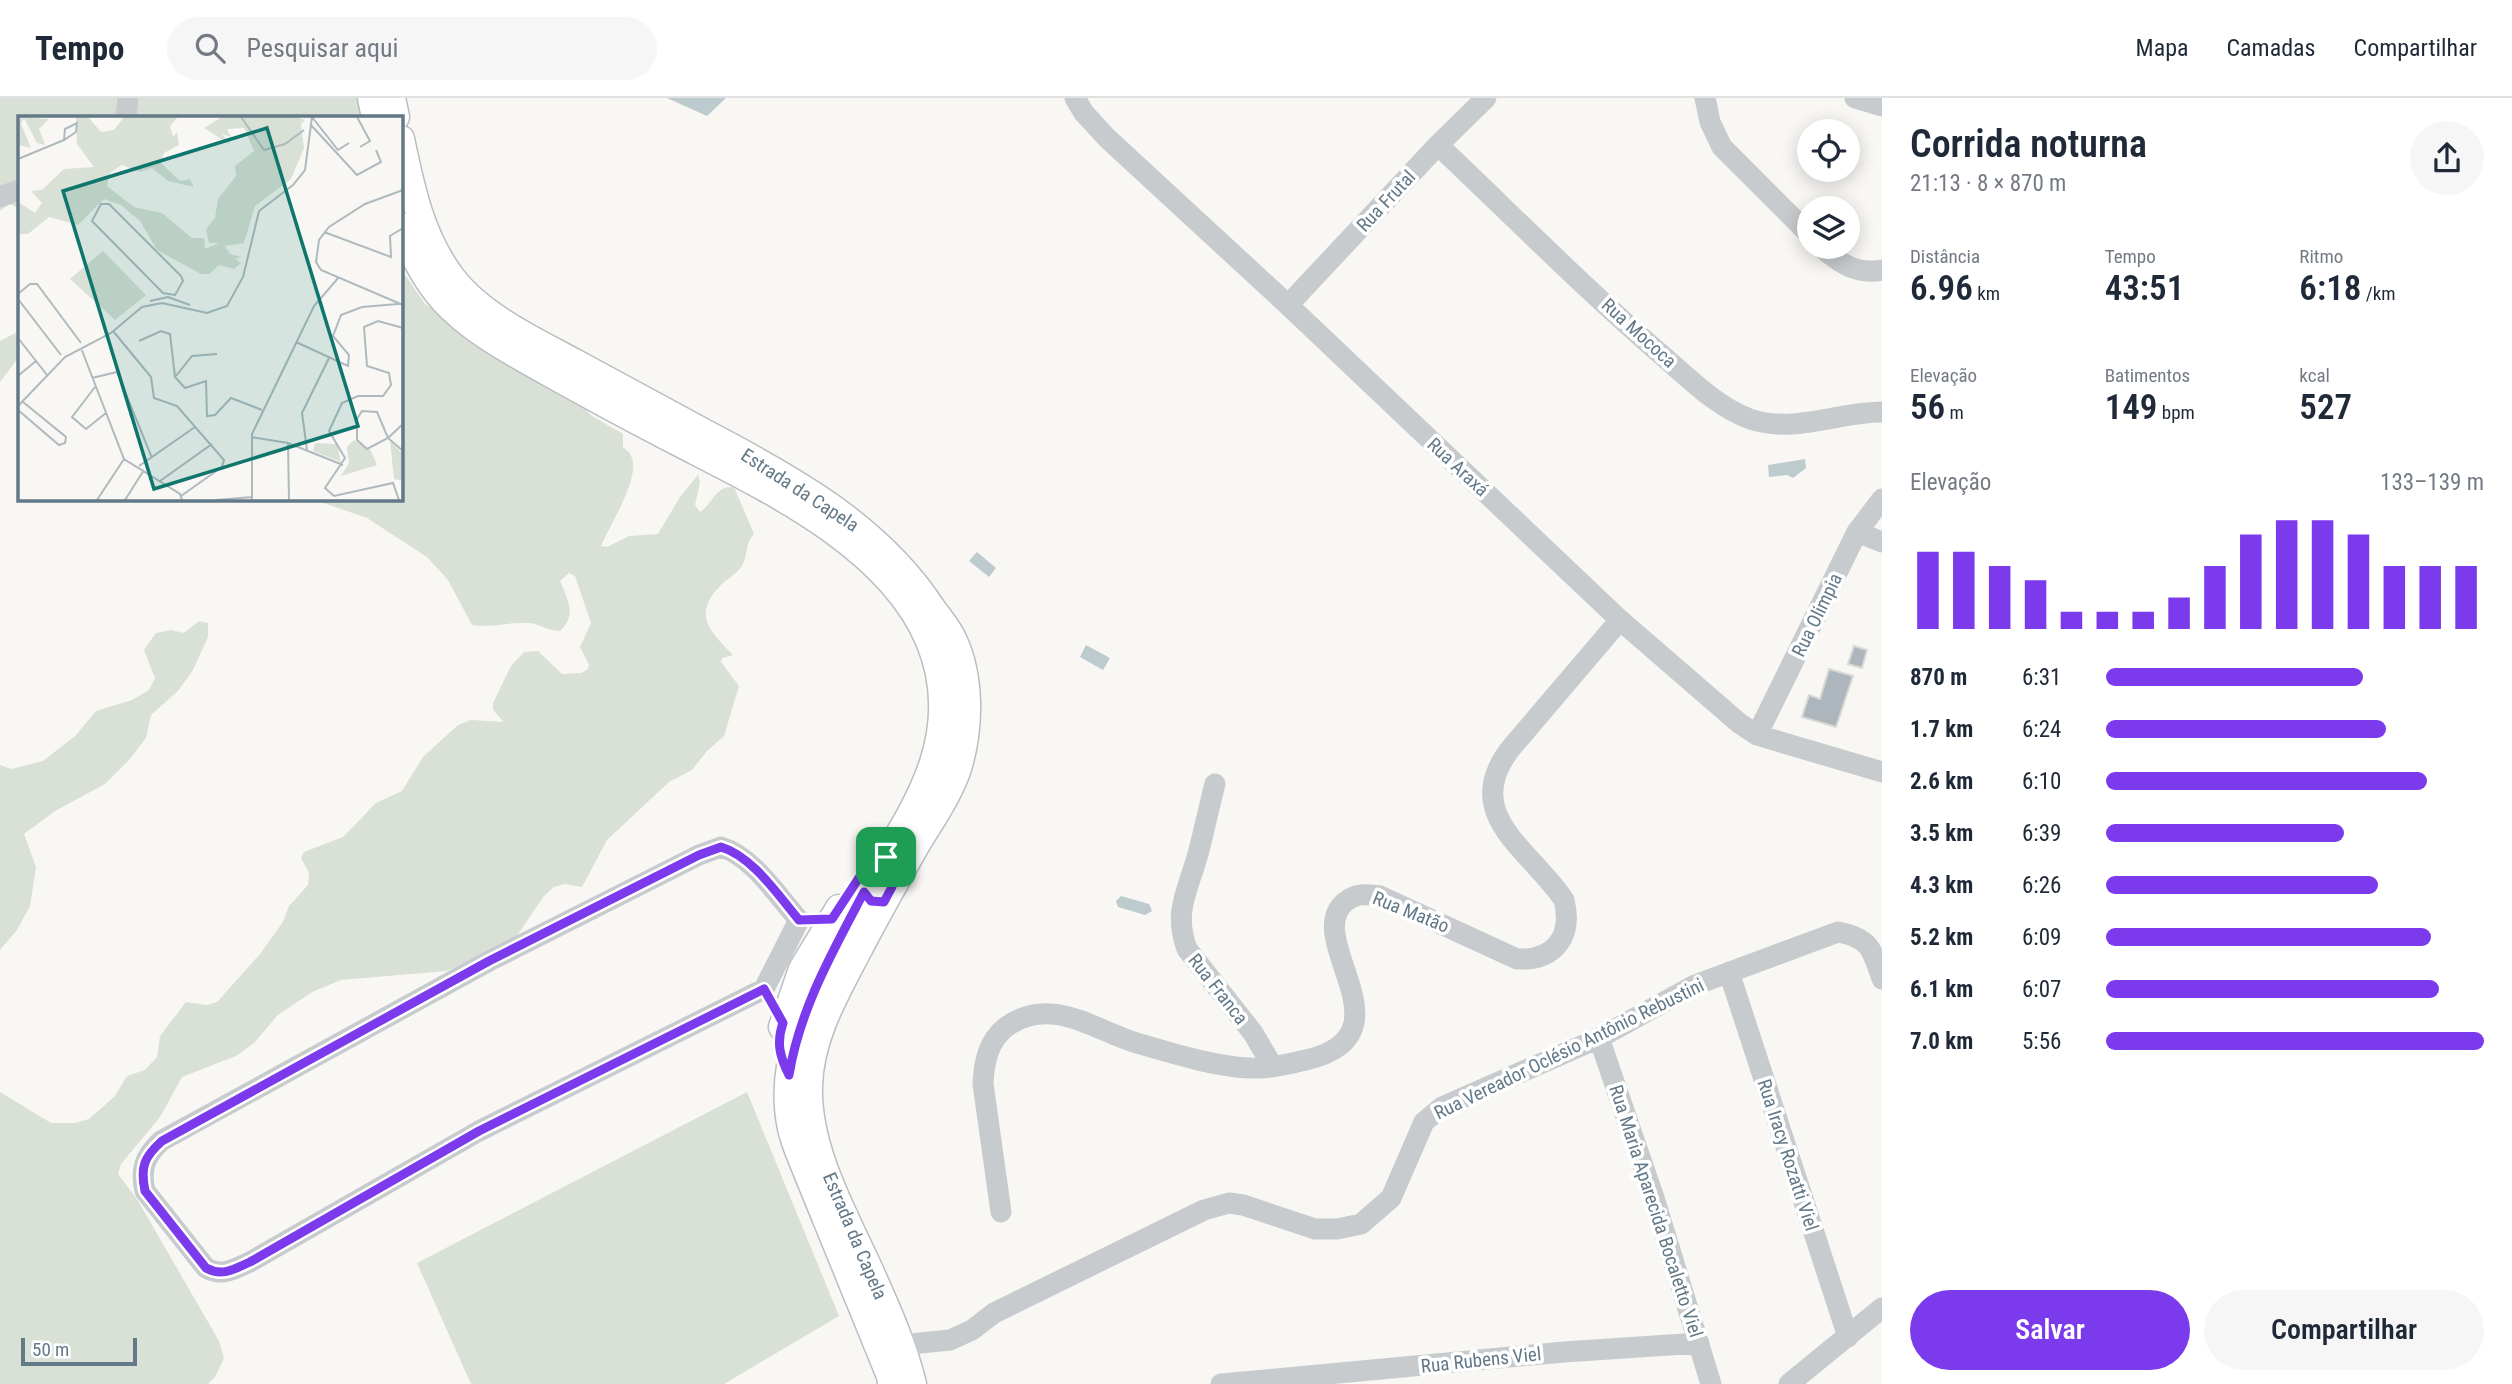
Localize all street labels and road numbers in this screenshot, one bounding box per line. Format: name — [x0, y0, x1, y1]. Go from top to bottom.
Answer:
street label: Rua Frutal — [1352, 165, 1420, 237]
street label: Rua Mococa — [1597, 293, 1681, 373]
street label: Rua Araxá — [1422, 433, 1494, 501]
street label: Estrada da Capela — [737, 443, 863, 537]
street label: Rua Olimpia — [1787, 570, 1847, 660]
street label: Rua Matão — [1369, 886, 1453, 938]
street label: Rua Franca — [1183, 949, 1253, 1029]
street label: Rua Vereador Oclésio Antônio Rebustini — [1430, 973, 1708, 1125]
street label: Rua Iracy Rozatti Viel — [1753, 1076, 1823, 1234]
street label: Rua Maria Aparecida Bocaletto Viel — [1604, 1082, 1708, 1340]
street label: Estrada da Capela — [818, 1169, 892, 1303]
street label: Rua Rubens Viel — [1420, 1342, 1542, 1378]

